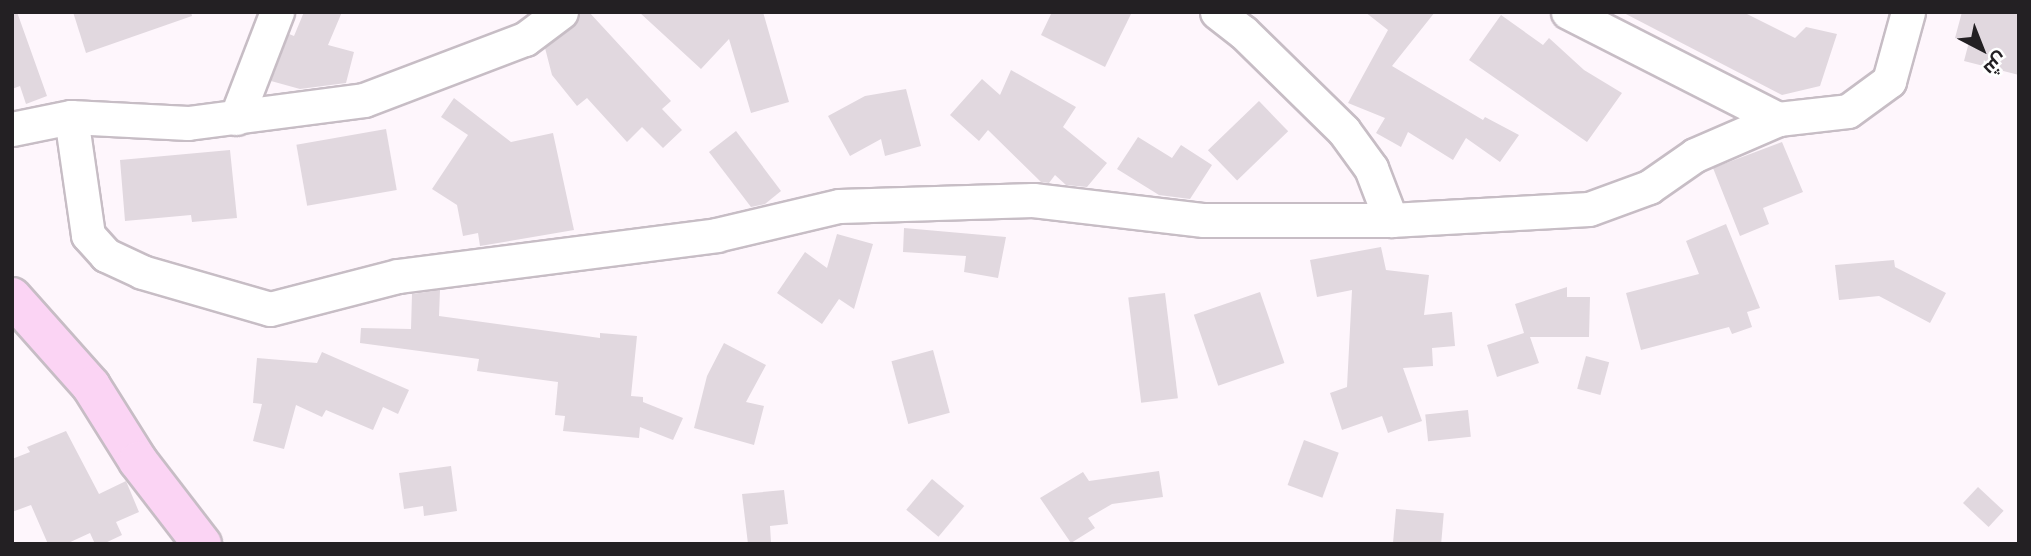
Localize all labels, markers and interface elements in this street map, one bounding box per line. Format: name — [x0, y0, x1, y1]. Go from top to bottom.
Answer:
north arrow — [1947, 14, 2017, 84]
text: ش — [1980, 48, 2013, 82]

